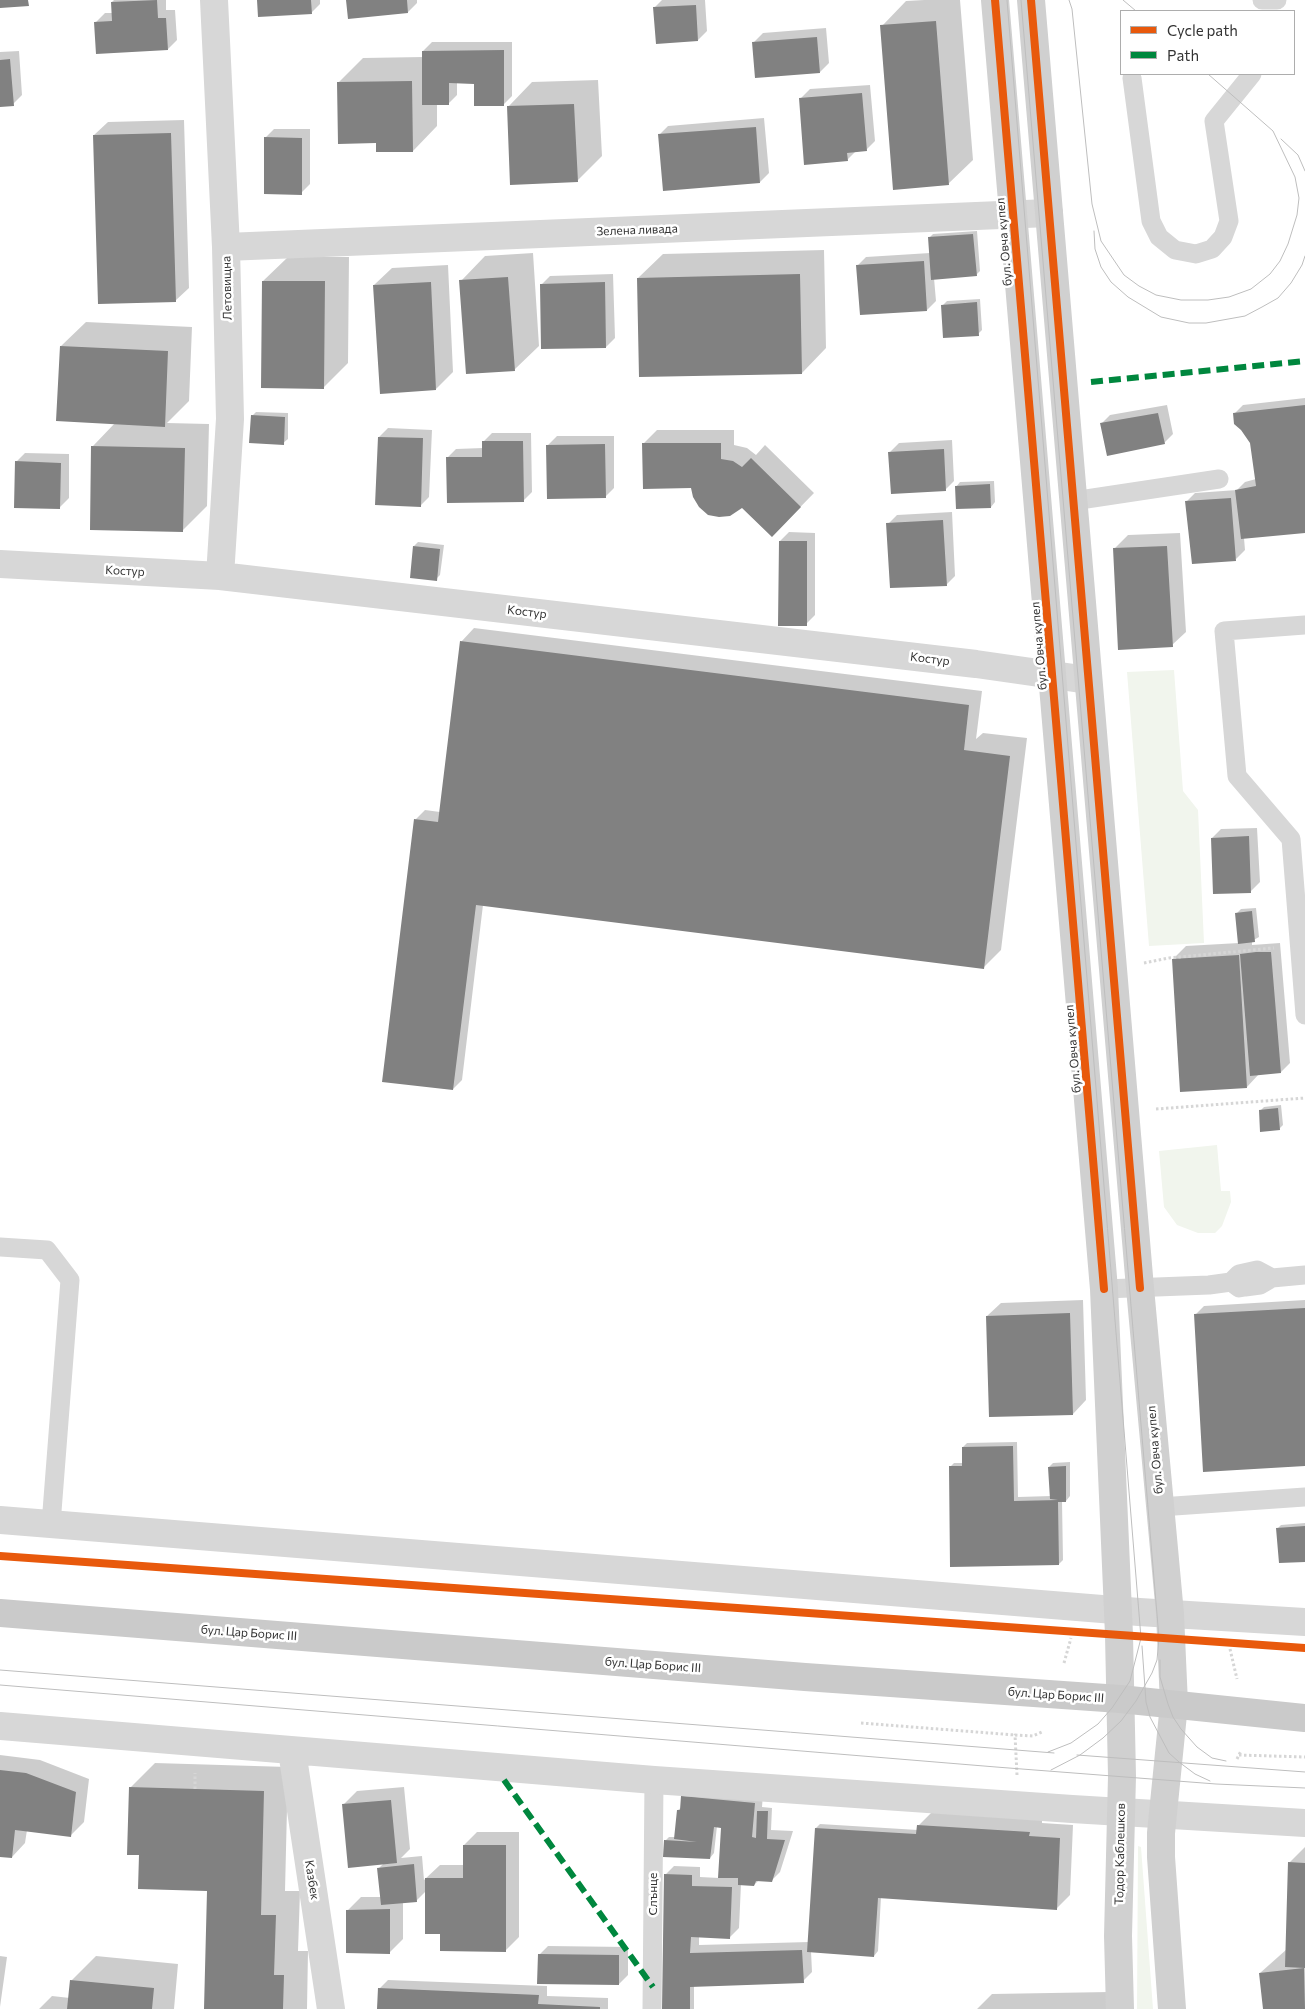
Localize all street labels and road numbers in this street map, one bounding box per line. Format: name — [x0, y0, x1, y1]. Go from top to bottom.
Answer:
street label: бул. Овча купел — [993, 197, 1015, 287]
street label: Зелена ливада — [596, 221, 678, 239]
street label: Летовищна — [219, 256, 235, 320]
street label: Костур — [105, 563, 145, 579]
street label: бул. Овча купел — [1028, 601, 1050, 691]
street label: Костур — [506, 602, 548, 622]
street label: Костур — [909, 649, 951, 669]
street label: бул. Овча купел — [1062, 1004, 1084, 1094]
street label: бул. Овча купел — [1144, 1405, 1166, 1495]
street label: бул. Цар Борис III — [200, 1622, 298, 1644]
street label: бул. Цар Борис III — [604, 1654, 702, 1676]
street label: бул. Цар Борис III — [1007, 1684, 1105, 1706]
street label: Тодор Каблешков — [1112, 1803, 1128, 1905]
street label: Казбек — [302, 1859, 322, 1901]
street label: Слънце — [646, 1873, 660, 1915]

